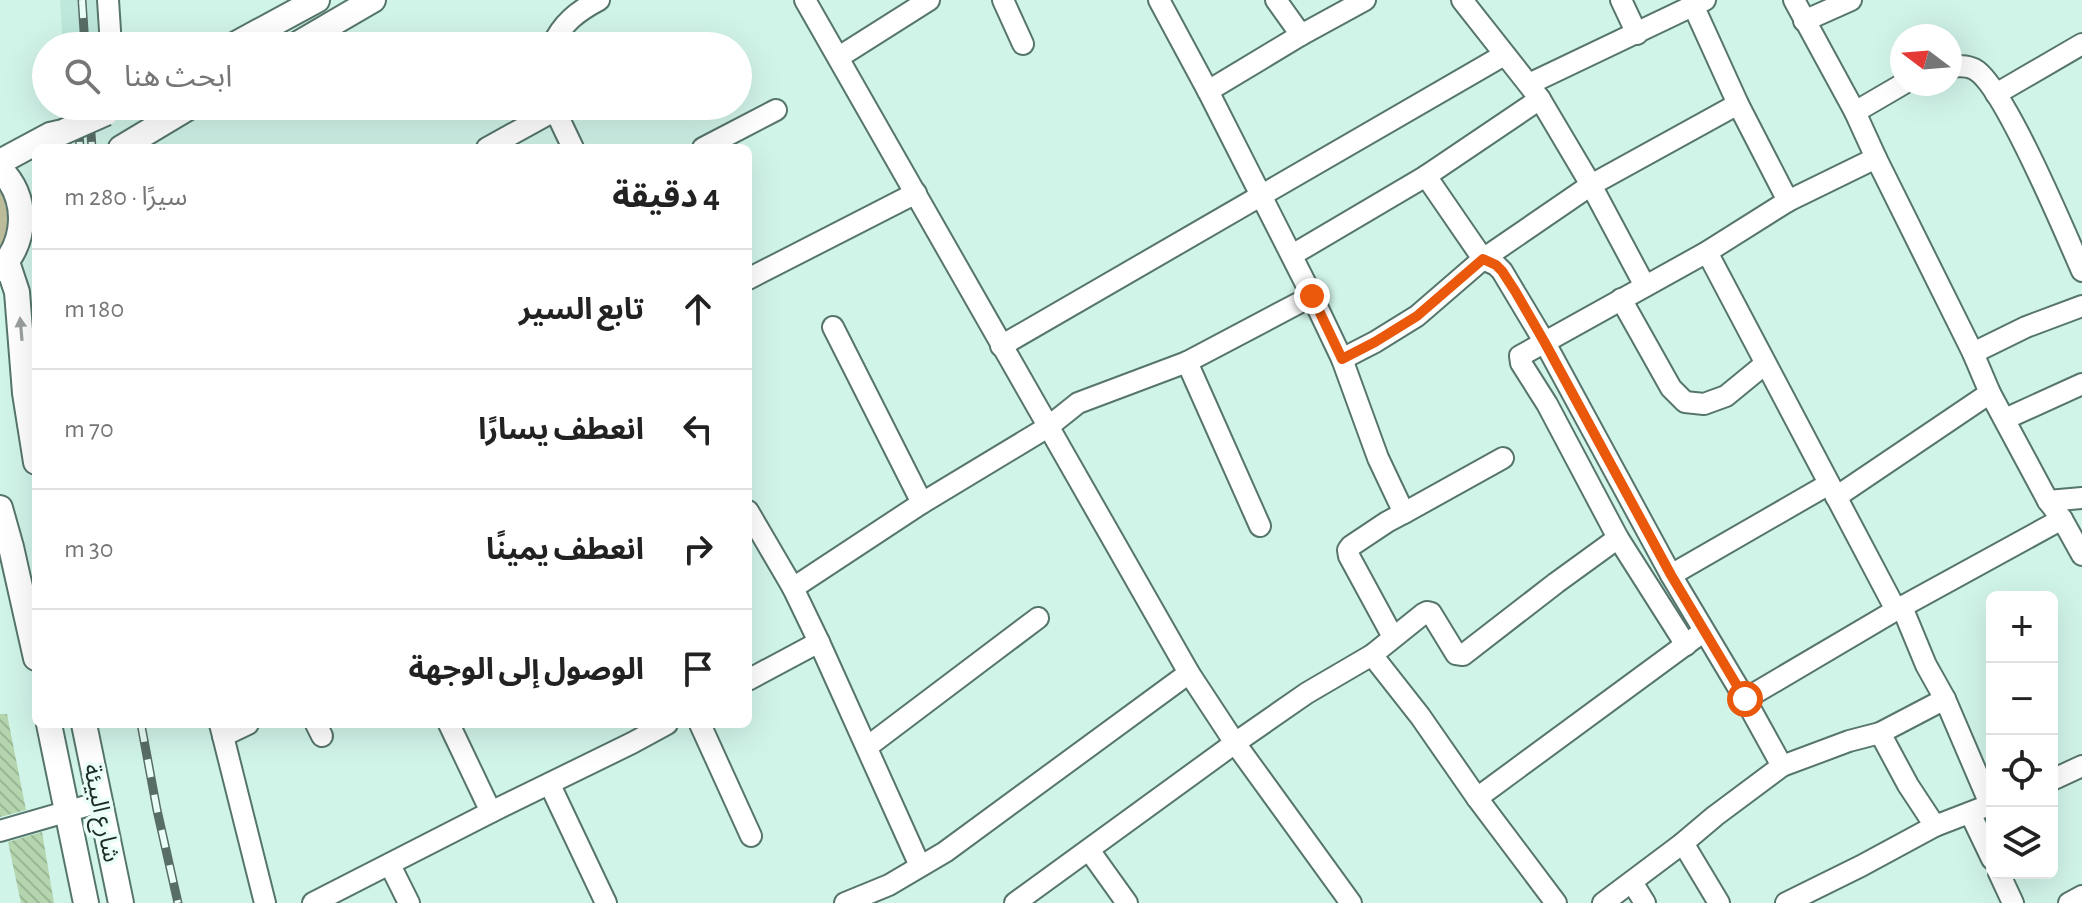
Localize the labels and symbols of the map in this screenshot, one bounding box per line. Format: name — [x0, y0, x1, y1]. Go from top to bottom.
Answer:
north arrow — [1890, 24, 1962, 96]
route end — [1294, 278, 1330, 314]
one-way arrow — [14, 316, 27, 341]
route start — [1727, 681, 1763, 717]
street label: شارع البيئة — [75, 762, 123, 865]

